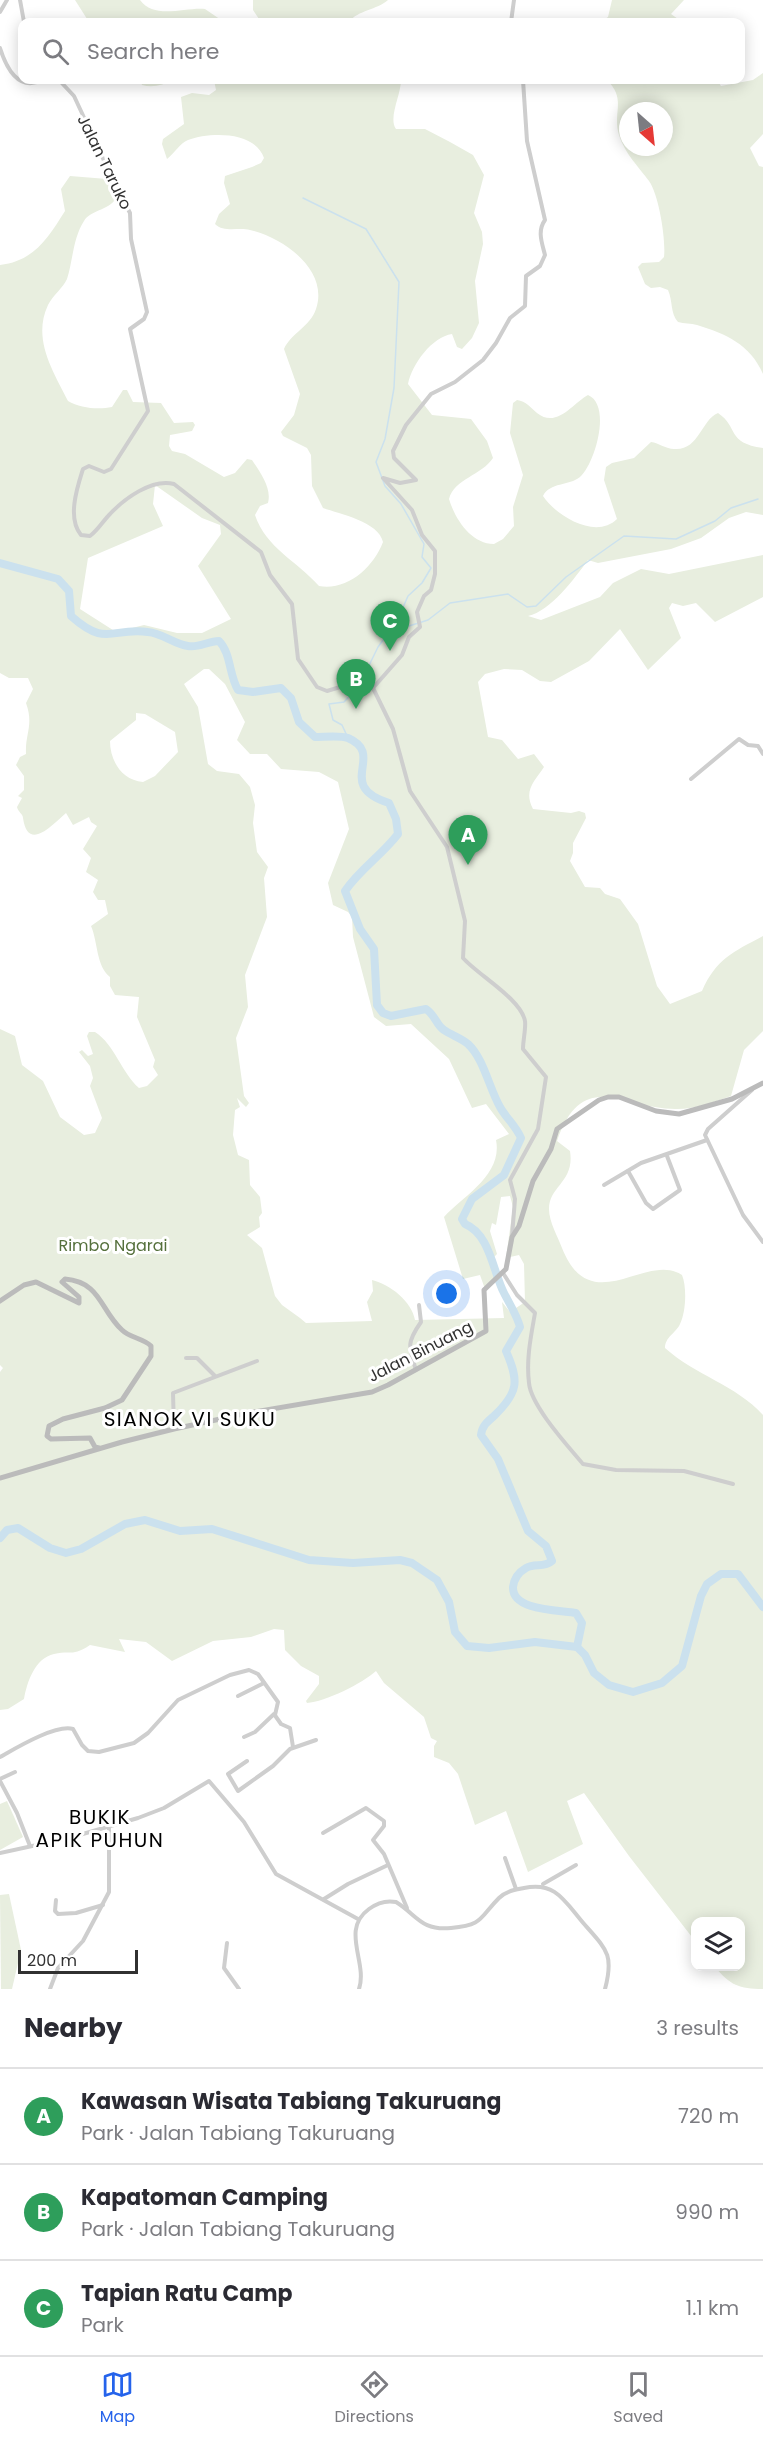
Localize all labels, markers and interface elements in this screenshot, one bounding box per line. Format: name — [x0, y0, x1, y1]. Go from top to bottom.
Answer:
search box — [18, 18, 745, 84]
icon: search — [39, 35, 72, 68]
text: Search here — [87, 36, 220, 67]
north arrow — [619, 102, 673, 156]
street label: Jalan Taruko — [72, 111, 137, 213]
pin: C — [370, 602, 410, 651]
pin: B — [336, 660, 376, 709]
pin: A — [448, 816, 488, 865]
park label: Rimbo Ngarai — [58, 1234, 168, 1257]
your location — [432, 1279, 461, 1308]
street label: Jalan Binuang — [364, 1315, 477, 1388]
district label: SIANOK VI SUKU — [104, 1405, 276, 1433]
district label: BUKIK APIK PUHUN — [36, 1803, 164, 1854]
map controls — [691, 1917, 745, 1971]
button: layers — [691, 1917, 745, 1971]
scale bar — [18, 1947, 138, 1974]
text: 200 m — [27, 1949, 77, 1972]
text: Nearby — [24, 2010, 122, 2046]
text: 3 results — [656, 2014, 739, 2042]
text: Kawasan Wisata Tabiang Takuruang — [81, 2086, 501, 2117]
text: A — [36, 2102, 51, 2130]
text: 720 m — [678, 2102, 739, 2130]
text: Park · Jalan Tabiang Takuruang — [81, 2119, 395, 2147]
text: Kapatoman Camping — [81, 2182, 328, 2213]
text: B — [37, 2198, 50, 2226]
text: 990 m — [675, 2198, 739, 2226]
text: Park · Jalan Tabiang Takuruang — [81, 2215, 395, 2243]
text: Tapian Ratu Camp — [81, 2278, 292, 2309]
text: C — [36, 2294, 51, 2322]
text: 1.1 km — [686, 2294, 739, 2322]
text: Park — [81, 2311, 124, 2339]
tab: Map — [100, 2368, 135, 2429]
tab: Directions — [335, 2368, 414, 2429]
tab: Saved — [613, 2368, 663, 2429]

